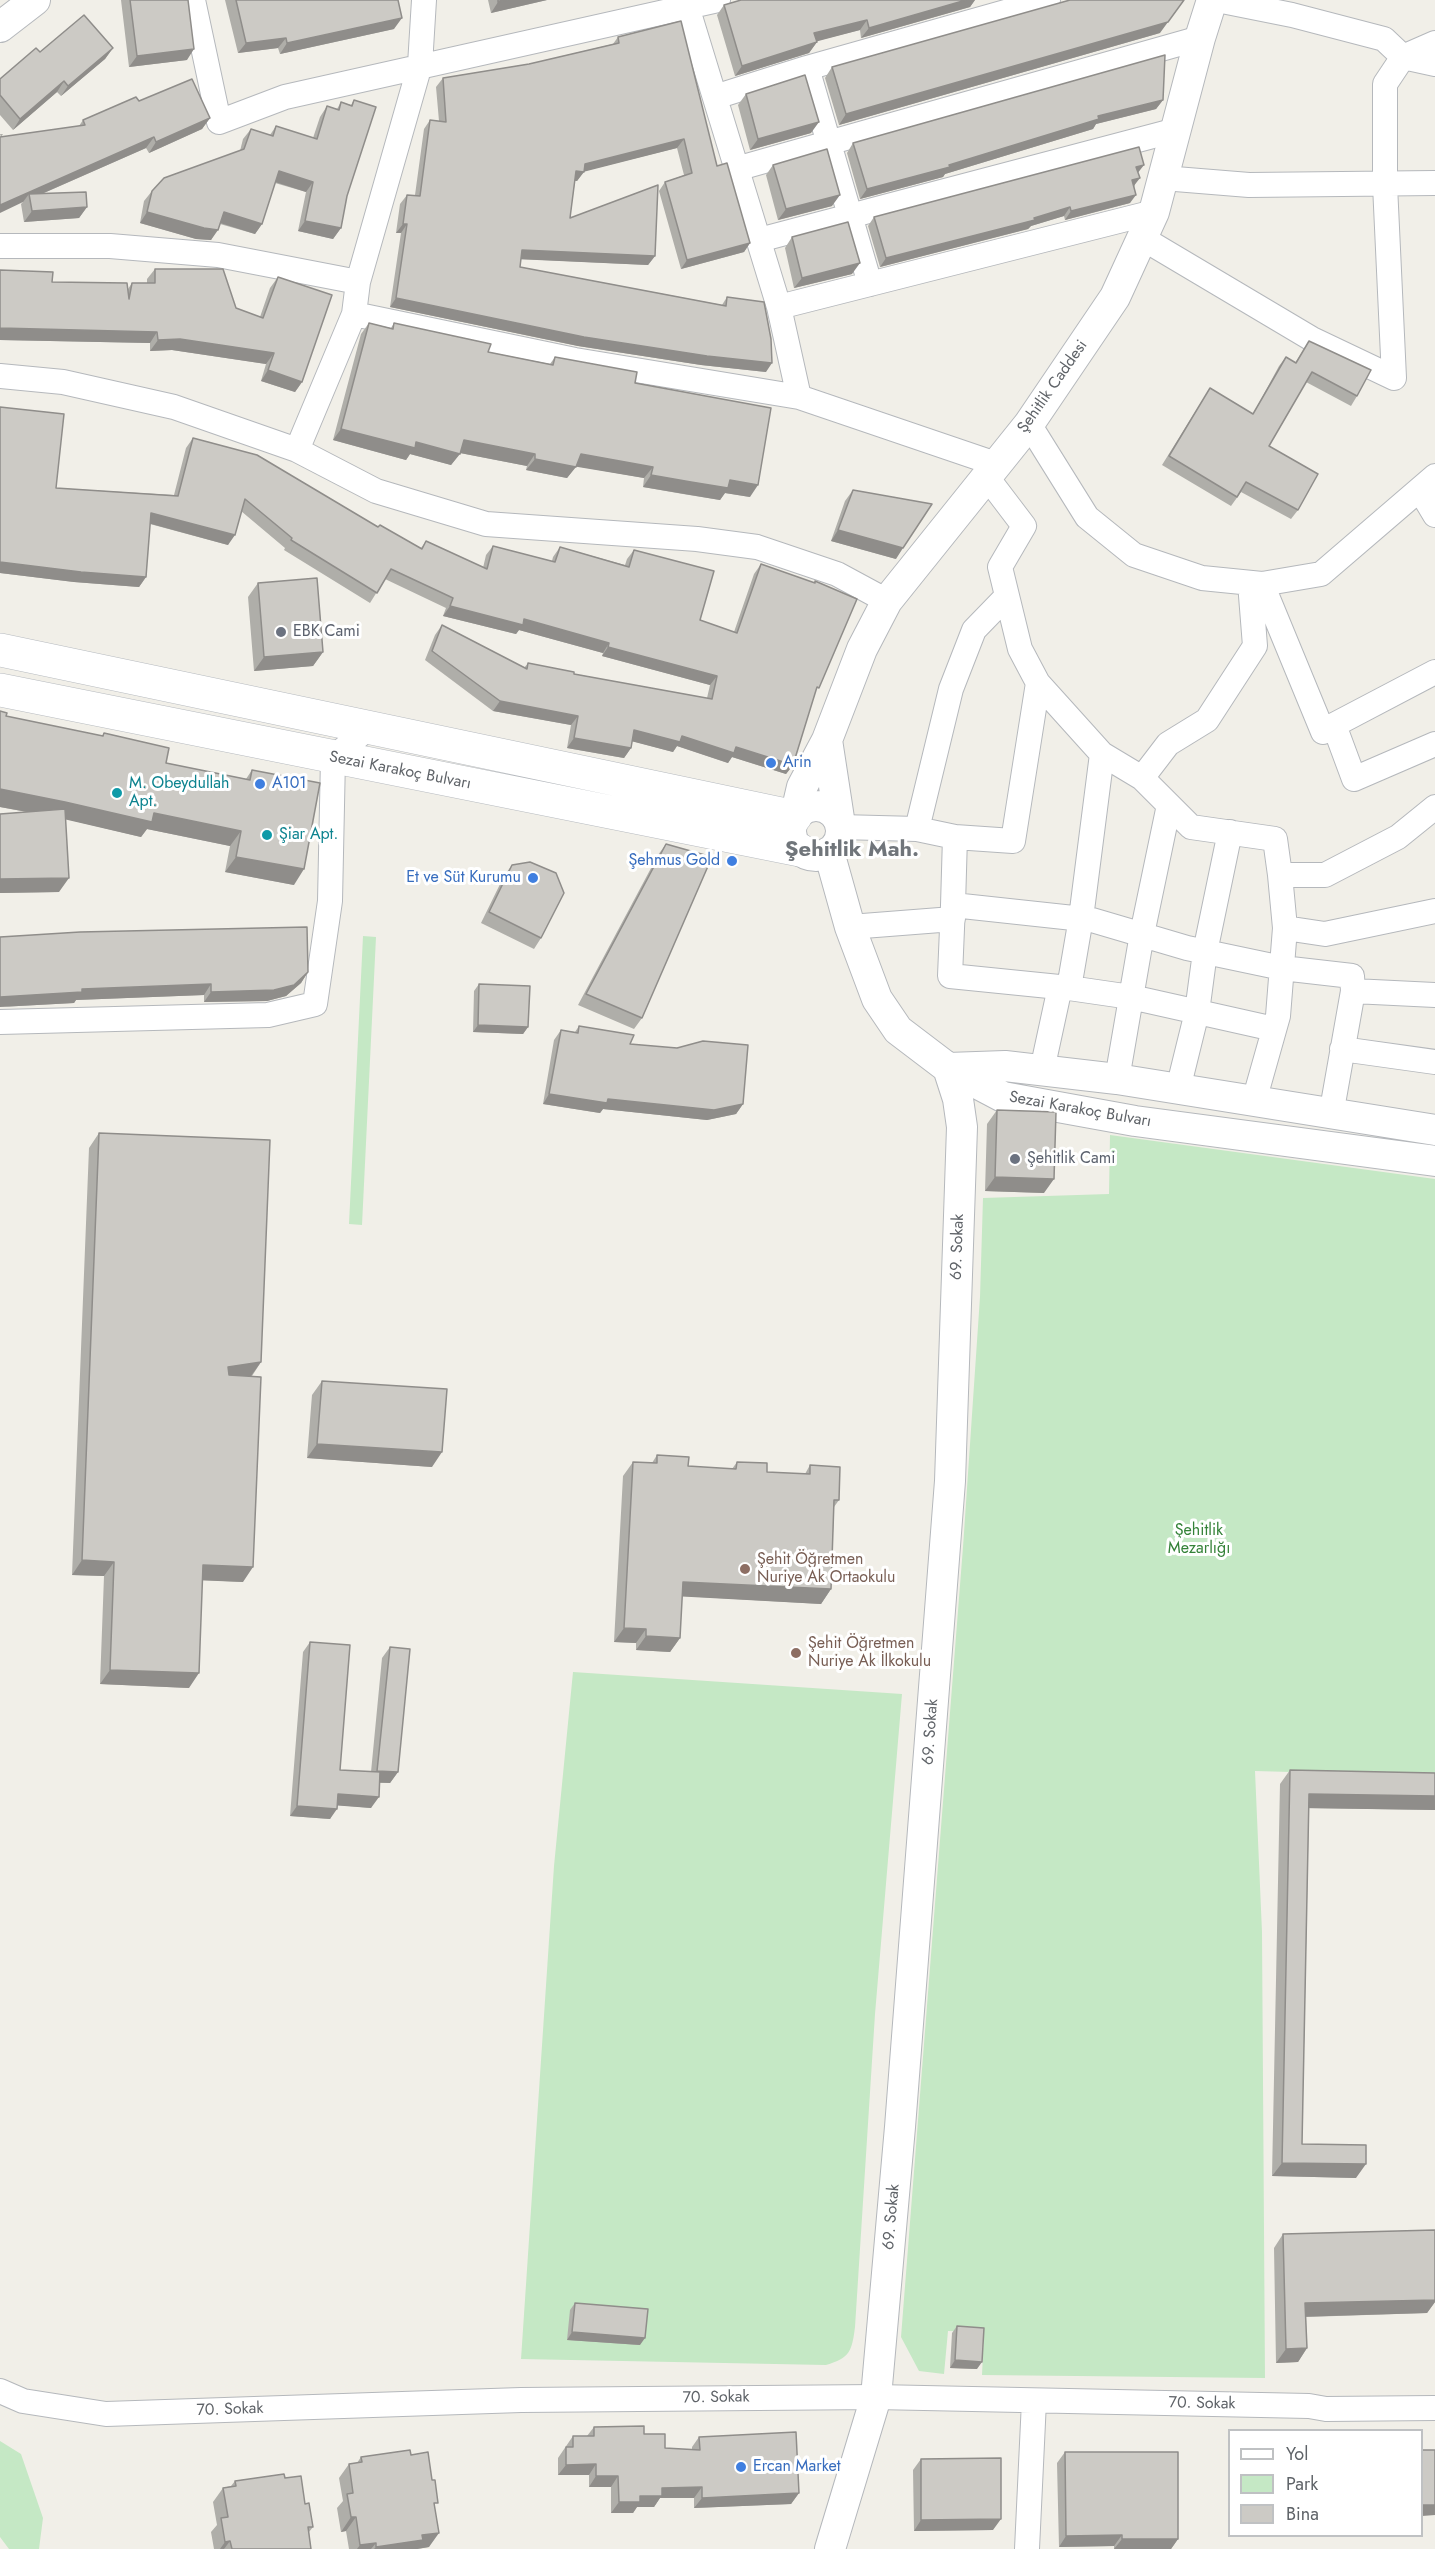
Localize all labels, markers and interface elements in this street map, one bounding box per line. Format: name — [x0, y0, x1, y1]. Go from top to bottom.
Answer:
street label: Şehitlik Caddesi — [1014, 337, 1092, 437]
place label: EBK Cami — [293, 622, 360, 642]
marker: EBK Cami — [274, 625, 288, 639]
street label: Sezai Karakoç Bulvarı — [327, 748, 473, 794]
place label: Arin — [783, 753, 812, 773]
marker: Arin — [764, 756, 778, 770]
place label: M. Obeydullah Apt. — [129, 774, 229, 812]
place label: A101 — [272, 774, 307, 794]
marker: A101 — [253, 777, 267, 791]
marker: M. Obeydullah Apt. — [110, 786, 124, 800]
place label: Şiar Apt. — [279, 825, 338, 845]
marker: Şiar Apt. — [260, 828, 274, 842]
district label: Şehitlik Mah. — [785, 838, 919, 864]
place label: Şehmus Gold — [629, 851, 720, 871]
marker: Şehmus Gold — [725, 854, 739, 868]
place label: Et ve Süt Kurumu — [406, 868, 521, 888]
marker: Et ve Süt Kurumu — [526, 871, 540, 885]
street label: Sezai Karakoç Bulvarı — [1007, 1088, 1153, 1132]
place label: Şehitlik Cami — [1027, 1149, 1115, 1169]
marker: Şehitlik Cami — [1008, 1152, 1022, 1166]
street label: 69. Sokak — [947, 1214, 969, 1280]
park label: Şehitlik Mezarlığı — [1168, 1521, 1230, 1559]
place label: Şehit Öğretmen Nuriye Ak Ortaokulu — [757, 1550, 895, 1588]
marker: Şehit Öğretmen Nuriye Ak Ortaokulu — [738, 1562, 752, 1576]
place label: Şehit Öğretmen Nuriye Ak İlkokulu — [808, 1634, 931, 1672]
marker: Şehit Öğretmen Nuriye Ak İlkokulu — [789, 1646, 803, 1660]
street label: 69. Sokak — [919, 1698, 943, 1766]
street label: 69. Sokak — [880, 2183, 904, 2251]
street label: 70. Sokak — [682, 2388, 750, 2408]
street label: 70. Sokak — [1168, 2394, 1236, 2414]
street label: 70. Sokak — [196, 2399, 264, 2421]
legend — [1228, 2429, 1423, 2537]
text: Yol — [1286, 2441, 1308, 2467]
place label: Ercan Market — [753, 2457, 841, 2477]
marker: Ercan Market — [734, 2460, 748, 2474]
text: Park — [1286, 2471, 1318, 2497]
text: Bina — [1286, 2501, 1319, 2527]

